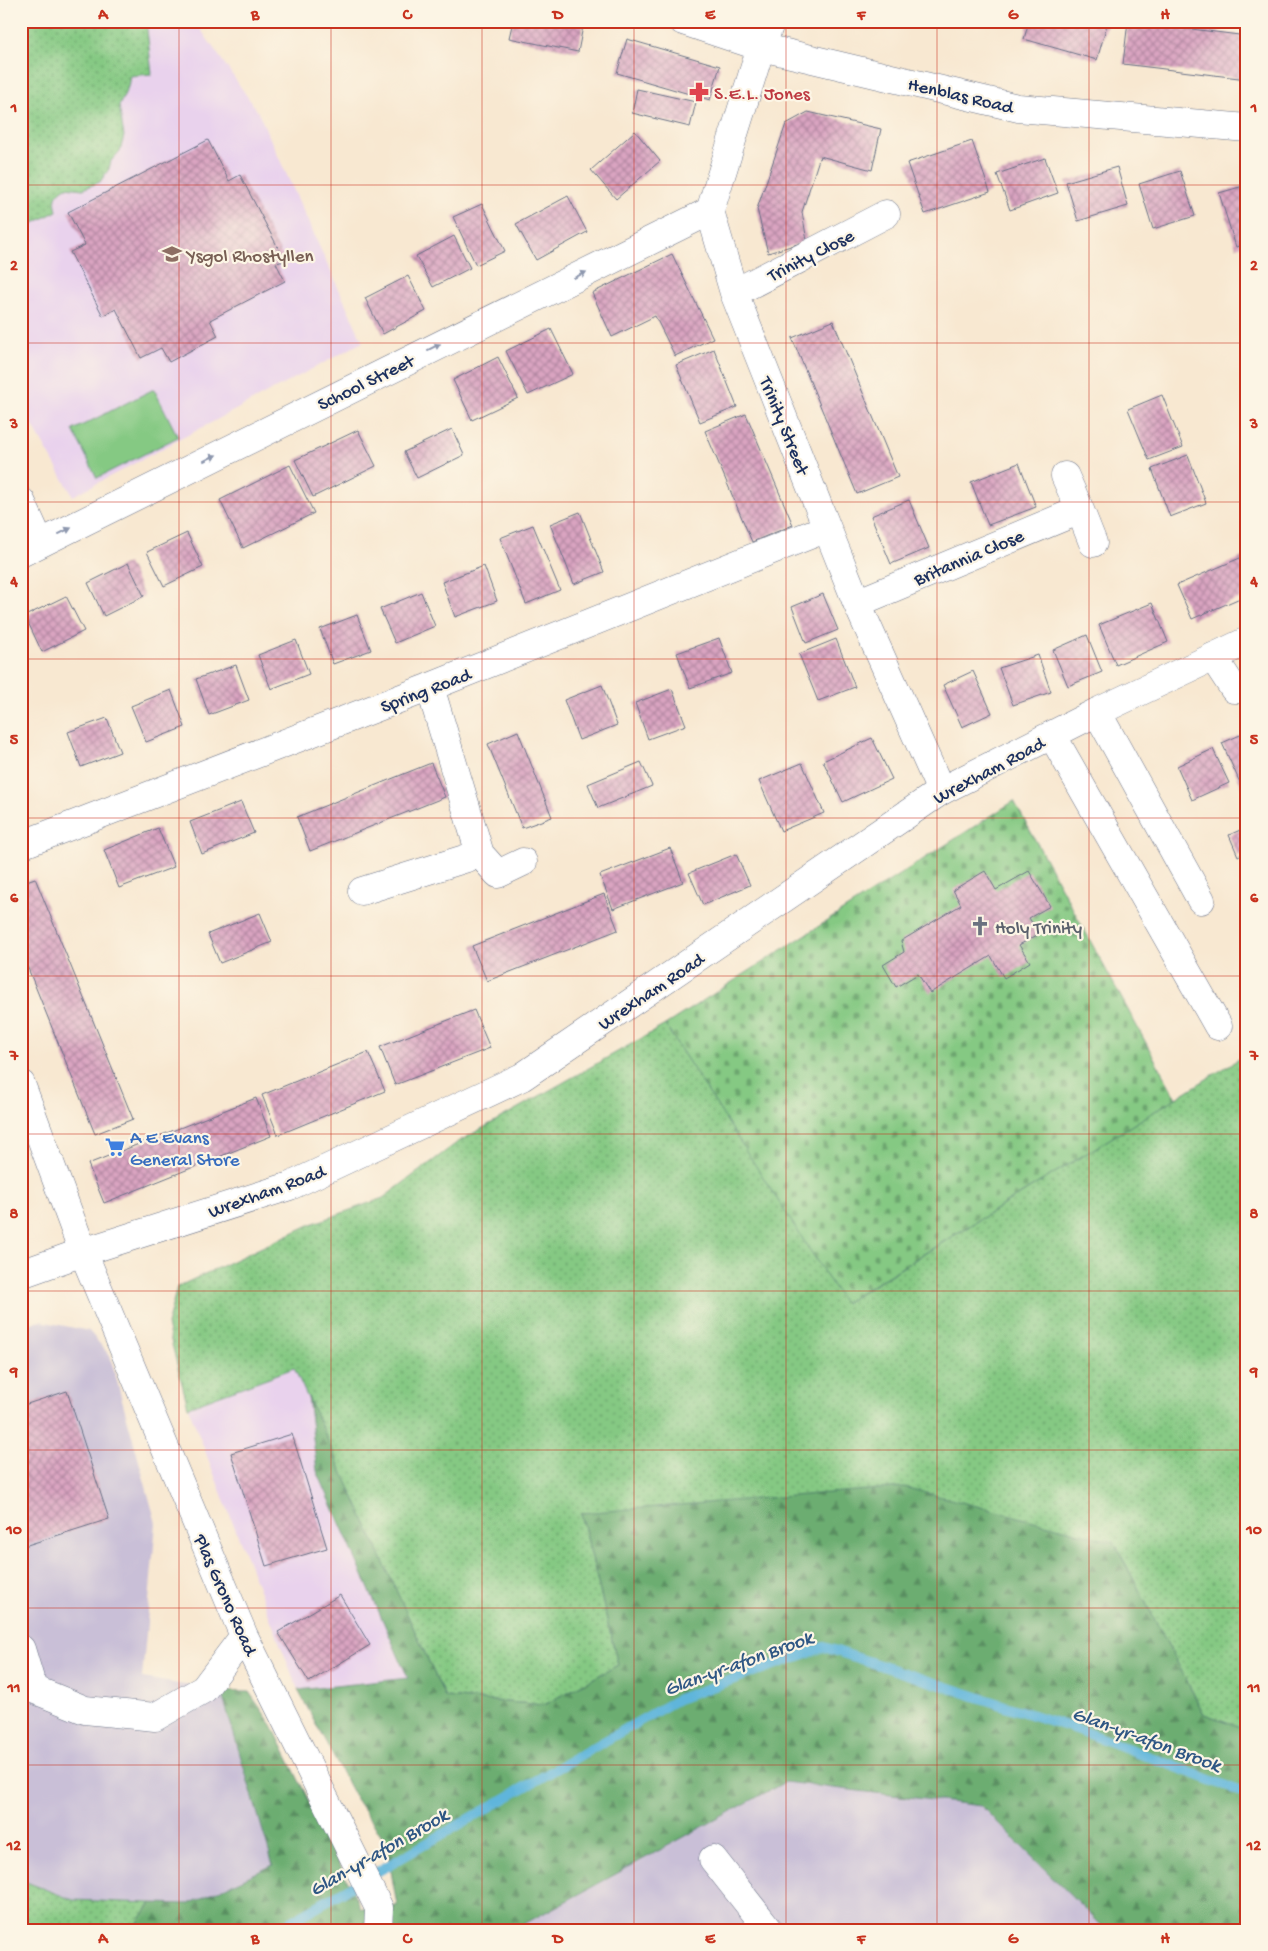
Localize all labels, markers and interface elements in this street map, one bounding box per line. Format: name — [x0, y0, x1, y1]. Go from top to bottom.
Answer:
text: A — [97, 7, 109, 26]
text: B — [250, 7, 260, 26]
text: C — [402, 7, 413, 26]
text: D — [551, 7, 564, 26]
text: E — [705, 7, 716, 26]
text: F — [856, 7, 867, 26]
text: G — [1008, 7, 1019, 26]
text: H — [1160, 7, 1170, 26]
street label: Henblas Road — [905, 74, 1017, 121]
pharmacy icon: S.E.L. Jones — [688, 81, 710, 103]
place label: S.E.L. Jones — [714, 84, 811, 107]
text: 1 — [10, 100, 17, 119]
text: 1 — [1250, 100, 1257, 119]
street label: Trinity Close — [764, 225, 859, 289]
school or university icon: Ysgol Rhostyllen — [161, 243, 183, 265]
place label: Ysgol Rhostyllen — [185, 246, 314, 269]
text: 2 — [10, 258, 18, 277]
text: 2 — [1250, 258, 1258, 277]
one-way arrow — [573, 271, 587, 279]
one-way arrow — [427, 343, 441, 351]
street label: School Street — [315, 350, 421, 417]
street label: Trinity Street — [752, 373, 814, 481]
text: 3 — [9, 416, 18, 435]
text: 3 — [1249, 416, 1258, 435]
one-way arrow — [203, 454, 217, 462]
street label: Britannia Close — [910, 526, 1028, 593]
one-way arrow — [57, 527, 72, 535]
text: 4 — [9, 574, 18, 593]
text: 4 — [1249, 574, 1258, 593]
street label: Spring Road — [378, 664, 476, 720]
text: 5 — [10, 732, 19, 751]
street label: Wrexham Road — [930, 732, 1051, 811]
text: 5 — [1250, 732, 1259, 751]
text: 6 — [10, 890, 19, 909]
text: 6 — [1250, 890, 1259, 909]
church icon: Holy Trinity — [969, 915, 991, 937]
place label: Holy Trinity — [995, 918, 1083, 941]
street label: Wrexham Road — [595, 948, 711, 1037]
text: 7 — [9, 1048, 19, 1067]
text: 7 — [1249, 1048, 1259, 1067]
place label: A E Evans General Store — [130, 1128, 240, 1173]
supermarket icon: A E Evans General Store — [104, 1136, 126, 1158]
street label: Wrexham Road — [206, 1161, 331, 1225]
text: 8 — [10, 1206, 19, 1225]
text: 8 — [1250, 1206, 1259, 1225]
text: 9 — [9, 1364, 18, 1383]
text: 9 — [1249, 1364, 1258, 1383]
text: 10 — [5, 1522, 22, 1541]
text: 10 — [1245, 1522, 1262, 1541]
street label: Plas Grono Road — [186, 1530, 262, 1661]
water label: Glan-yr-afon Brook — [662, 1627, 818, 1703]
text: 11 — [7, 1680, 20, 1699]
text: 11 — [1247, 1680, 1260, 1699]
water label: Glan-yr-afon Brook — [1069, 1704, 1225, 1779]
water label: Glan-yr-afon Brook — [306, 1804, 455, 1903]
text: 12 — [6, 1838, 21, 1857]
text: 12 — [1246, 1838, 1261, 1857]
text: A — [97, 1931, 109, 1950]
text: B — [250, 1931, 260, 1950]
text: C — [402, 1931, 413, 1950]
text: D — [551, 1931, 564, 1950]
text: E — [705, 1931, 716, 1950]
text: F — [856, 1931, 867, 1950]
text: G — [1008, 1931, 1019, 1950]
text: H — [1160, 1931, 1170, 1950]

